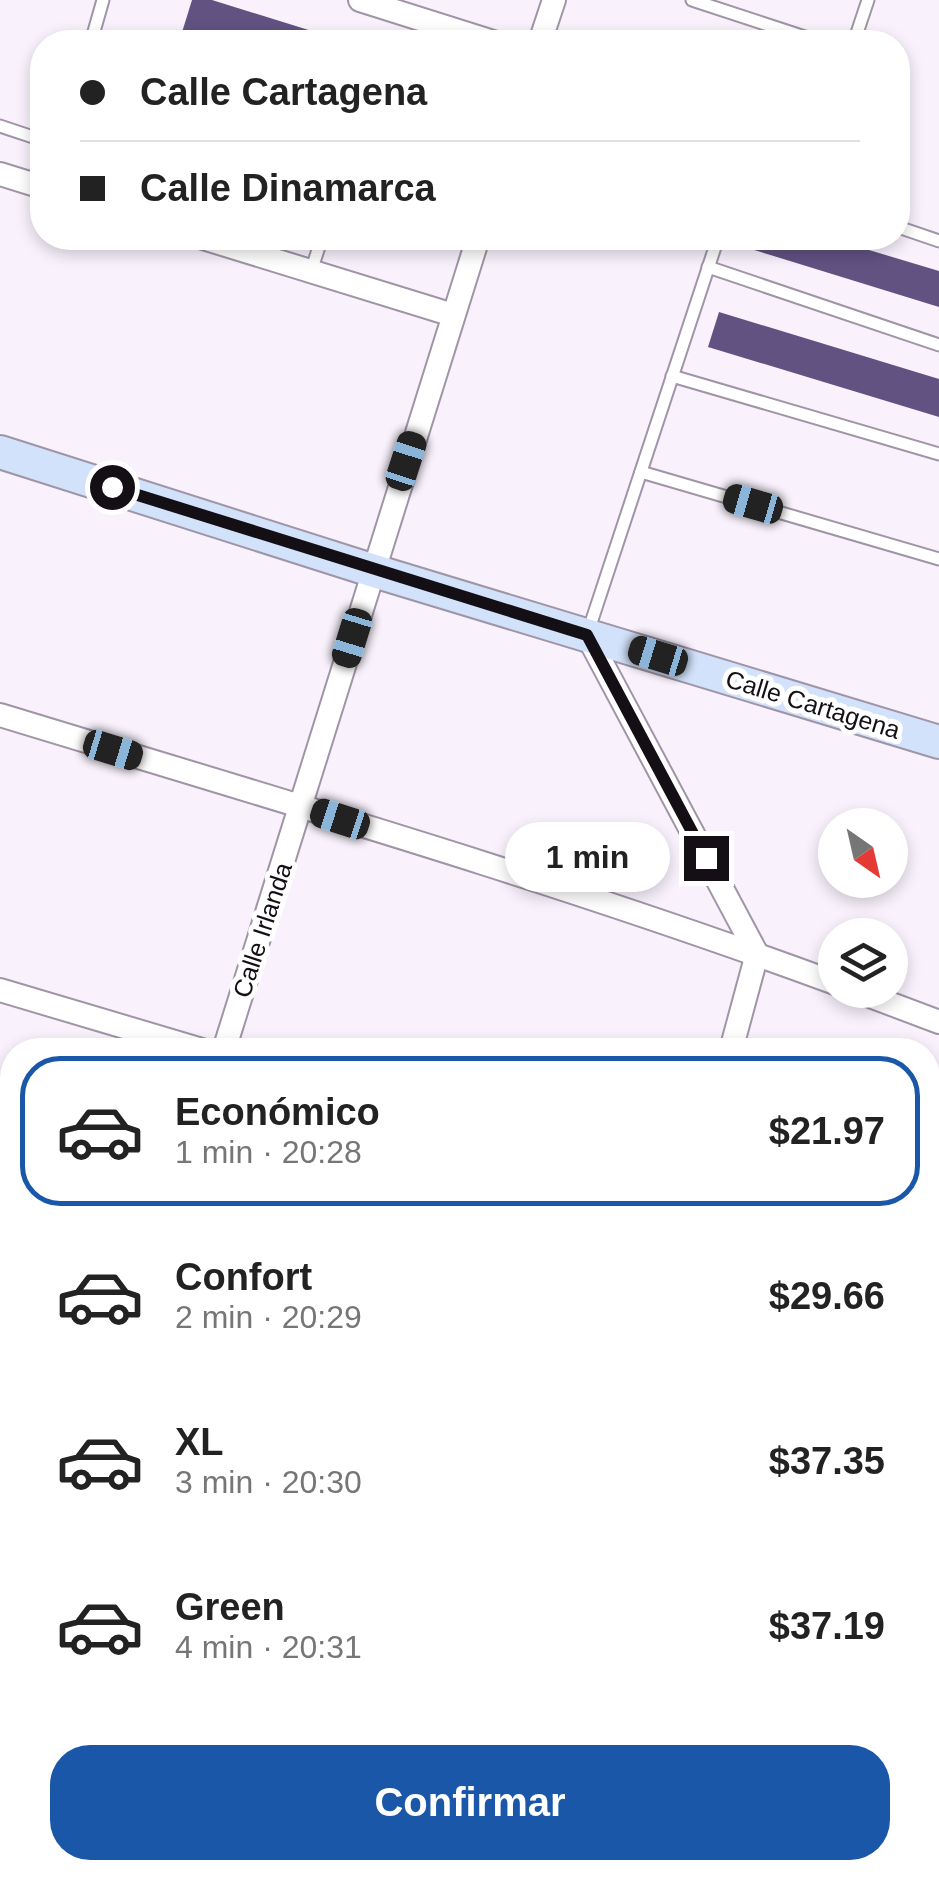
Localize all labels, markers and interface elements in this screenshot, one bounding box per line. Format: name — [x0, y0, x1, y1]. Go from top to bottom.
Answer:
text: Calle Cartagena — [140, 71, 427, 113]
text: Calle Dinamarca — [140, 167, 436, 209]
car — [382, 428, 430, 494]
route start — [90, 465, 135, 510]
car — [720, 481, 786, 527]
car — [329, 605, 375, 671]
car — [625, 633, 691, 679]
street label: Calle Cartagena — [723, 664, 904, 744]
car — [80, 727, 146, 773]
car — [307, 795, 373, 843]
north arrow — [818, 808, 908, 898]
map controls — [818, 808, 908, 1008]
callout: 1 min — [506, 823, 671, 893]
route end — [684, 836, 729, 881]
text: 1 min — [546, 839, 629, 875]
street label: Calle Irlanda — [227, 859, 297, 1001]
button: layers — [818, 918, 908, 1008]
icon: car — [55, 1086, 145, 1176]
text: Económico — [175, 1091, 380, 1133]
text: $21.97 — [769, 1110, 885, 1152]
text: 1 min · 20:28 — [175, 1134, 362, 1170]
icon: car — [55, 1251, 145, 1341]
text: Confort — [175, 1256, 312, 1298]
text: $29.66 — [769, 1275, 885, 1317]
text: 2 min · 20:29 — [175, 1299, 362, 1335]
icon: car — [55, 1416, 145, 1506]
text: XL — [175, 1421, 224, 1463]
text: $37.35 — [769, 1440, 885, 1482]
text: 3 min · 20:30 — [175, 1464, 362, 1500]
icon: car — [55, 1581, 145, 1671]
text: Green — [175, 1586, 285, 1628]
text: $37.19 — [769, 1605, 885, 1647]
text: 4 min · 20:31 — [175, 1629, 362, 1665]
button: Confirmar — [50, 1745, 890, 1860]

